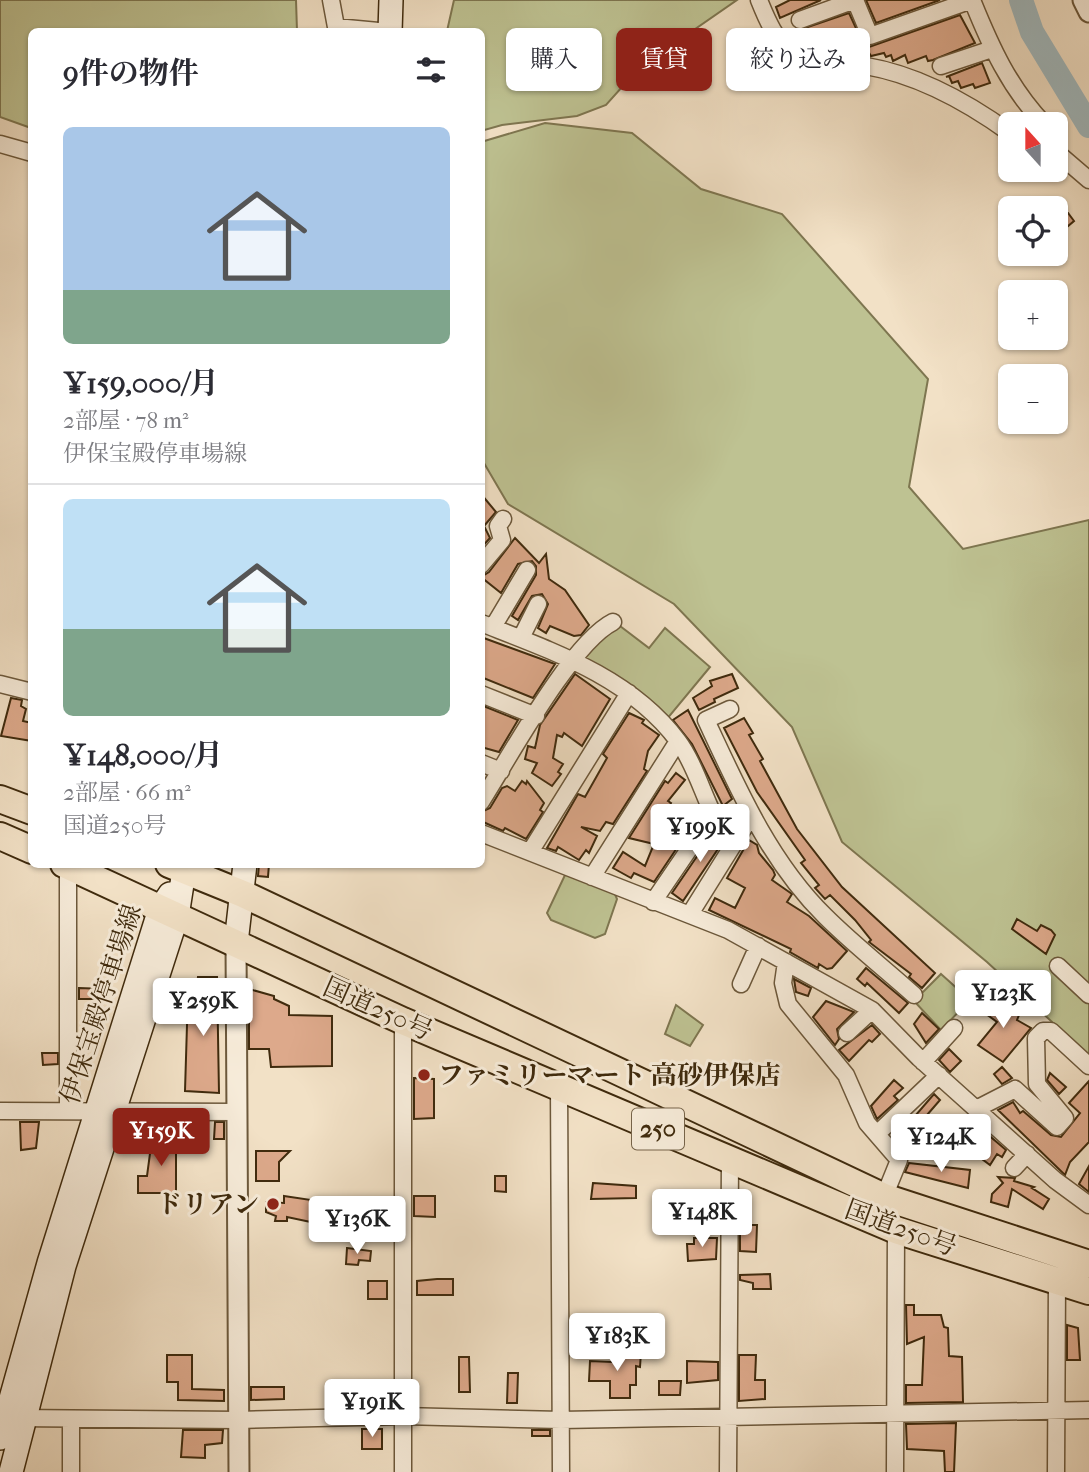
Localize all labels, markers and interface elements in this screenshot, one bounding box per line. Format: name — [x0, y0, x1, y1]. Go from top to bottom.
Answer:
chip: 購入 — [506, 28, 602, 91]
chip: 賃貸 — [616, 28, 712, 91]
chip: 絞り込み — [726, 28, 870, 91]
icon: filters — [412, 51, 450, 89]
text: 9件の物件 — [63, 56, 199, 91]
north arrow — [998, 112, 1068, 182]
map controls — [998, 112, 1068, 434]
icon: home — [194, 173, 320, 299]
button: locate — [998, 196, 1068, 266]
button: + — [998, 280, 1068, 350]
button: − — [998, 364, 1068, 434]
text: ¥159,000/月 — [63, 366, 219, 401]
text: 2部屋 · 78 m² — [63, 407, 189, 434]
text: 伊保宝殿停車場線 — [63, 440, 247, 467]
icon: home — [194, 545, 320, 671]
text: ¥148,000/月 — [63, 738, 223, 773]
text: 2部屋 · 66 m² — [63, 779, 191, 806]
pin: ¥199K — [651, 804, 749, 864]
text: 国道250号 — [63, 812, 166, 839]
text: ¥199K — [667, 813, 733, 840]
street label: 伊保宝殿停車場線 — [54, 900, 148, 1108]
pin: ¥123K — [954, 970, 1052, 1030]
street label: 国道250号 — [318, 971, 438, 1047]
pin: ¥259K — [154, 978, 252, 1038]
text: ¥123K — [971, 979, 1035, 1006]
text: ¥259K — [169, 987, 237, 1014]
place label: ファミリーマート 高砂伊保店 — [438, 1060, 781, 1091]
marker: ファミリーマート 高砂伊保店 — [416, 1067, 432, 1083]
pin: ¥159K — [112, 1108, 210, 1168]
road number: 250 — [632, 1108, 684, 1149]
pin: ¥124K — [892, 1114, 990, 1174]
text: ¥159K — [129, 1117, 193, 1144]
text: ¥124K — [907, 1123, 975, 1150]
place label: ドリアン — [156, 1189, 259, 1220]
pin: ¥148K — [653, 1190, 751, 1249]
street label: 国道250号 — [841, 1193, 961, 1263]
marker: ドリアン — [265, 1196, 281, 1212]
pin: ¥136K — [308, 1196, 406, 1256]
text: ¥148K — [668, 1198, 736, 1225]
text: ¥136K — [325, 1205, 389, 1232]
pin: ¥183K — [568, 1314, 666, 1373]
text: ¥183K — [585, 1322, 649, 1349]
pin: ¥191K — [323, 1380, 421, 1439]
text: ¥191K — [340, 1388, 404, 1415]

